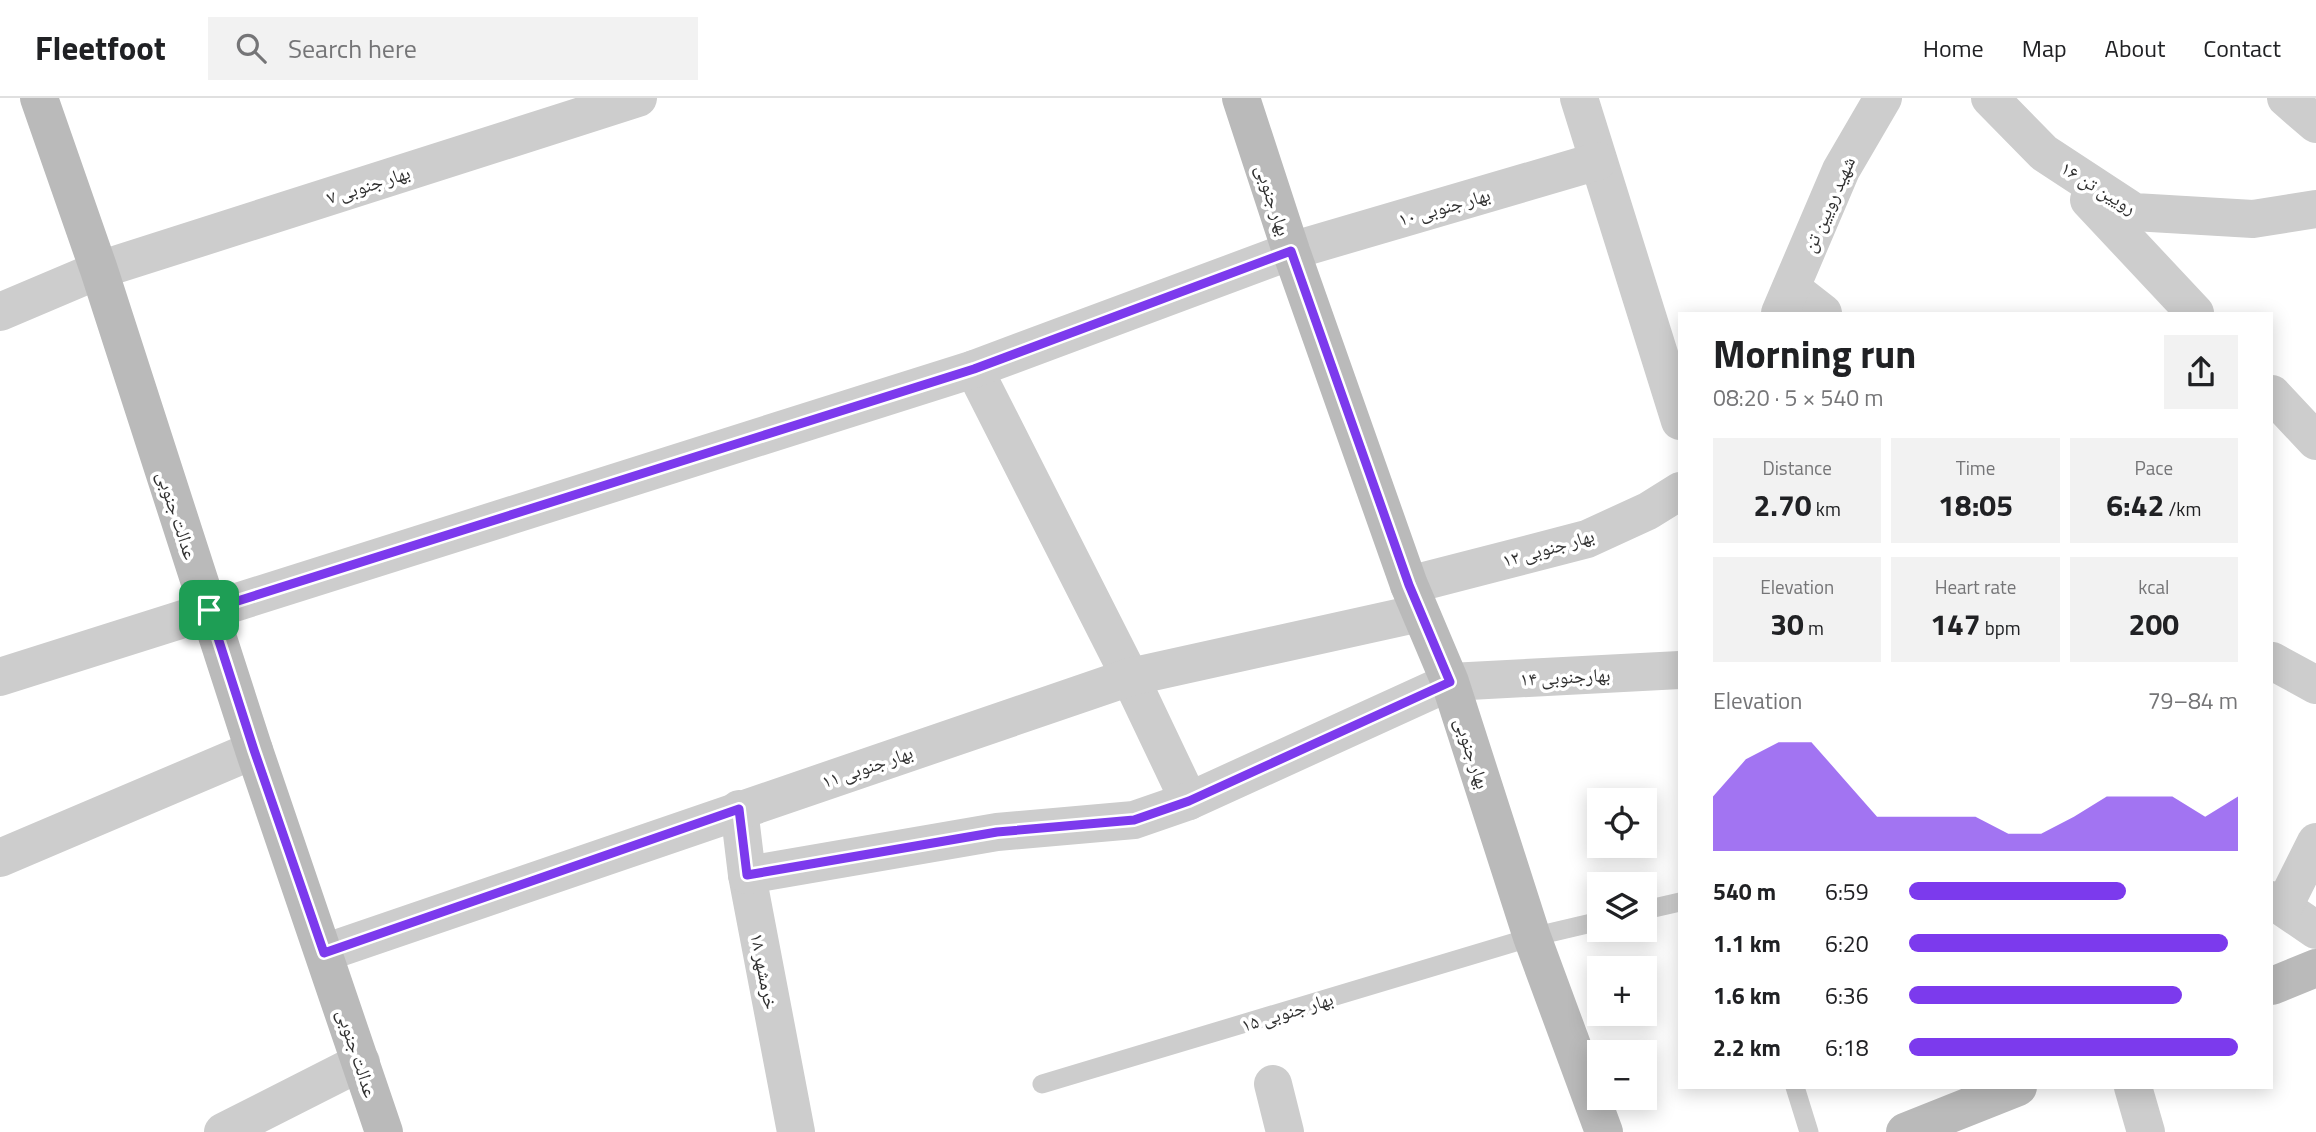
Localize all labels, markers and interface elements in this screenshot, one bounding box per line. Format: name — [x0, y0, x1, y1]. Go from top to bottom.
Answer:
search box — [208, 17, 698, 80]
text: Fleetfoot — [35, 23, 166, 73]
icon: search — [232, 29, 270, 67]
text: Search here — [288, 29, 417, 68]
text: Home — [1923, 30, 1984, 66]
text: Map — [2022, 30, 2067, 66]
text: About — [2105, 30, 2165, 66]
text: Contact — [2203, 30, 2281, 66]
street label: شهید رویین تن — [1794, 151, 1862, 257]
street label: رویین تن ۱۶ — [2056, 153, 2142, 221]
street label: بهار جنوبی ۷ — [322, 157, 414, 211]
street label: بهار جنوبی — [1249, 161, 1299, 239]
street label: بهار جنوبی ۱۰ — [1394, 179, 1494, 233]
text: Morning run — [1713, 325, 1916, 383]
button: share — [2164, 335, 2238, 409]
text: 08:20 · 5 × 540 m — [1713, 380, 1883, 415]
text: Distance — [1762, 453, 1832, 482]
text: Time — [1956, 453, 1995, 482]
text: Pace — [2135, 453, 2173, 482]
street label: عدالت جنوبی — [150, 467, 206, 563]
text: 2.70 — [1754, 482, 1812, 528]
text: 18:05 — [1938, 482, 2013, 528]
text: 6:42 — [2106, 482, 2164, 528]
text: km — [1812, 494, 1841, 523]
text: /km — [2164, 494, 2201, 523]
street label: بهار جنوبی ۱۲ — [1498, 520, 1598, 574]
text: Elevation — [1760, 572, 1834, 601]
text: Heart rate — [1935, 572, 2016, 601]
text: kcal — [2138, 572, 2169, 601]
pin — [179, 580, 239, 640]
icon: arrive — [190, 591, 228, 629]
text: 30 — [1770, 601, 1804, 647]
text: 147 — [1930, 601, 1981, 647]
text: 200 — [2129, 601, 2179, 647]
text: m — [1804, 613, 1824, 642]
text: bpm — [1981, 613, 2021, 642]
street label: بهارجنوبی ۱۴ — [1519, 659, 1611, 693]
text: Elevation — [1713, 683, 1802, 718]
text: 79–84 m — [2148, 683, 2238, 718]
street label: بهار جنوبی — [1448, 714, 1498, 792]
street label: بهار جنوبی ۱۱ — [817, 737, 917, 795]
map controls — [1587, 788, 1657, 1110]
button: locate — [1587, 788, 1657, 858]
button: layers — [1587, 872, 1657, 942]
text: 540 m — [1713, 874, 1776, 909]
text: 6:59 — [1825, 874, 1869, 909]
text: 1.1 km — [1713, 926, 1781, 961]
text: 6:20 — [1825, 926, 1869, 961]
street label: خرمشهر ۱۸ — [743, 930, 787, 1012]
button: + — [1587, 956, 1657, 1026]
text: 1.6 km — [1713, 978, 1781, 1013]
text: 6:36 — [1825, 978, 1869, 1013]
street label: بهار جنوبی ۱۵ — [1237, 983, 1337, 1039]
street label: عدالت جنوبی — [330, 1005, 386, 1101]
text: 2.2 km — [1713, 1030, 1781, 1065]
text: 6:18 — [1825, 1030, 1869, 1065]
button: − — [1587, 1040, 1657, 1110]

